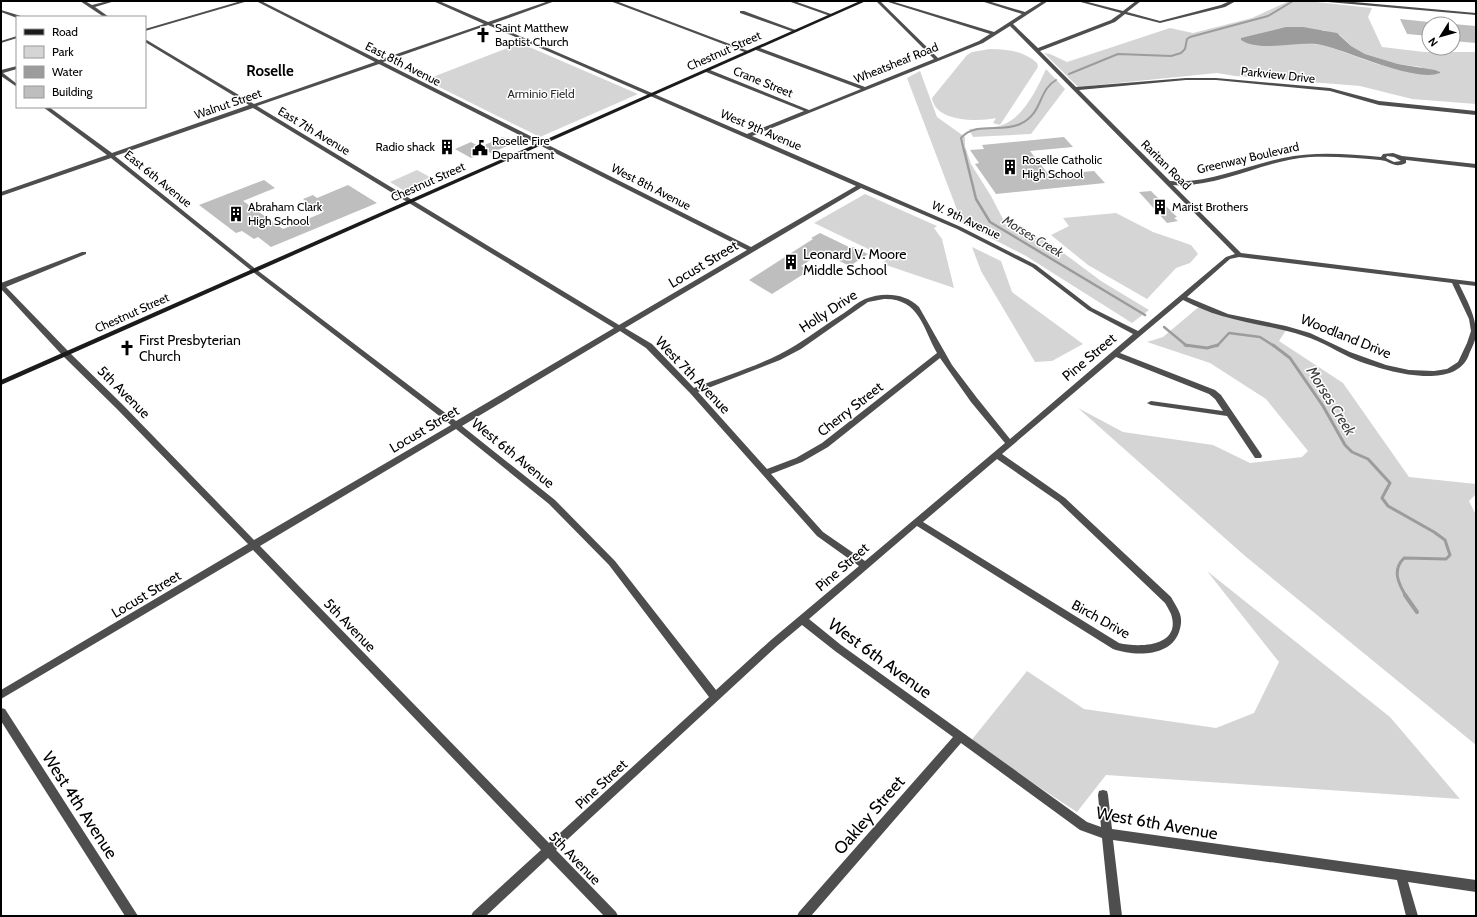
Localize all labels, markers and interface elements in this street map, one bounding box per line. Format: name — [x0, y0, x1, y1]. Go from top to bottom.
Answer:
legend — [16, 16, 146, 108]
north arrow — [1421, 16, 1461, 56]
place label: Saint Matthew Baptist Church — [495, 20, 569, 49]
text: Road — [52, 24, 78, 39]
church icon: Saint Matthew Baptist Church — [474, 26, 492, 44]
street label: Chestnut Street — [684, 27, 763, 74]
text: N — [1425, 35, 1441, 49]
street label: East 8th Avenue — [363, 38, 443, 89]
street label: Wheatsheaf Road — [851, 39, 940, 86]
text: Park — [52, 44, 74, 59]
district label: Roselle — [246, 62, 294, 80]
street label: Crane Street — [731, 63, 795, 100]
street label: Parkview Drive — [1240, 63, 1316, 86]
text: Water — [52, 64, 83, 79]
text: Building — [52, 84, 94, 99]
street label: Walnut Street — [192, 85, 263, 122]
park label: Arminio Field — [507, 86, 575, 101]
street label: East 7th Avenue — [275, 103, 353, 158]
street label: West 9th Avenue — [718, 106, 804, 153]
place label: Roselle Fire Department — [492, 133, 554, 162]
street label: Raritan Road — [1138, 137, 1194, 193]
building icon: Radio shack — [438, 138, 456, 156]
street label: Greenway Boulevard — [1195, 138, 1300, 177]
place label: Radio shack — [376, 139, 436, 154]
public building icon: Roselle Fire Department — [471, 139, 489, 157]
street label: East 6th Avenue — [122, 147, 195, 210]
place label: Roselle Catholic High School — [1022, 152, 1103, 181]
street label: Chestnut Street — [388, 158, 467, 205]
building icon: Roselle Catholic High School — [1001, 158, 1019, 176]
street label: West 8th Avenue — [609, 160, 694, 213]
street label: W. 9th Avenue — [929, 197, 1003, 242]
building icon: Marist Brothers — [1151, 198, 1169, 216]
place label: Abraham Clark High School — [248, 199, 323, 228]
place label: Marist Brothers — [1172, 199, 1248, 214]
building icon: Abraham Clark High School — [227, 205, 245, 223]
water label: Morses Creek — [999, 211, 1067, 261]
street label: Locust Street — [665, 236, 741, 292]
place label: Leonard V. Moore Middle School — [803, 245, 906, 279]
building icon: Leonard V. Moore Middle School — [782, 253, 800, 271]
street label: Holly Drive — [796, 286, 860, 336]
street label: Chestnut Street — [92, 289, 171, 336]
street label: Woodland Drive — [1298, 310, 1394, 362]
street label: Pine Street — [1058, 329, 1120, 385]
place label: First Presbyterian Church — [139, 331, 241, 365]
street label: West 7th Avenue — [652, 333, 734, 417]
church icon: First Presbyterian Church — [118, 339, 136, 357]
street label: 5th Avenue — [94, 362, 154, 422]
water label: Morses Creek — [1302, 362, 1360, 439]
street label: Cherry Street — [814, 378, 887, 440]
street label: Locust Street — [386, 401, 462, 457]
street label: West 6th Avenue — [468, 414, 558, 492]
street label: Pine Street — [812, 539, 873, 595]
street label: Locust Street — [108, 566, 184, 622]
street label: 5th Avenue — [320, 594, 380, 656]
street label: Birch Drive — [1069, 596, 1133, 642]
street label: West 6th Avenue — [824, 614, 936, 702]
street label: West 4th Avenue — [38, 748, 122, 862]
street label: Pine Street — [571, 755, 631, 813]
street label: Oakley Street — [830, 772, 909, 858]
street label: West 6th Avenue — [1095, 802, 1220, 844]
street label: 5th Avenue — [545, 827, 605, 889]

